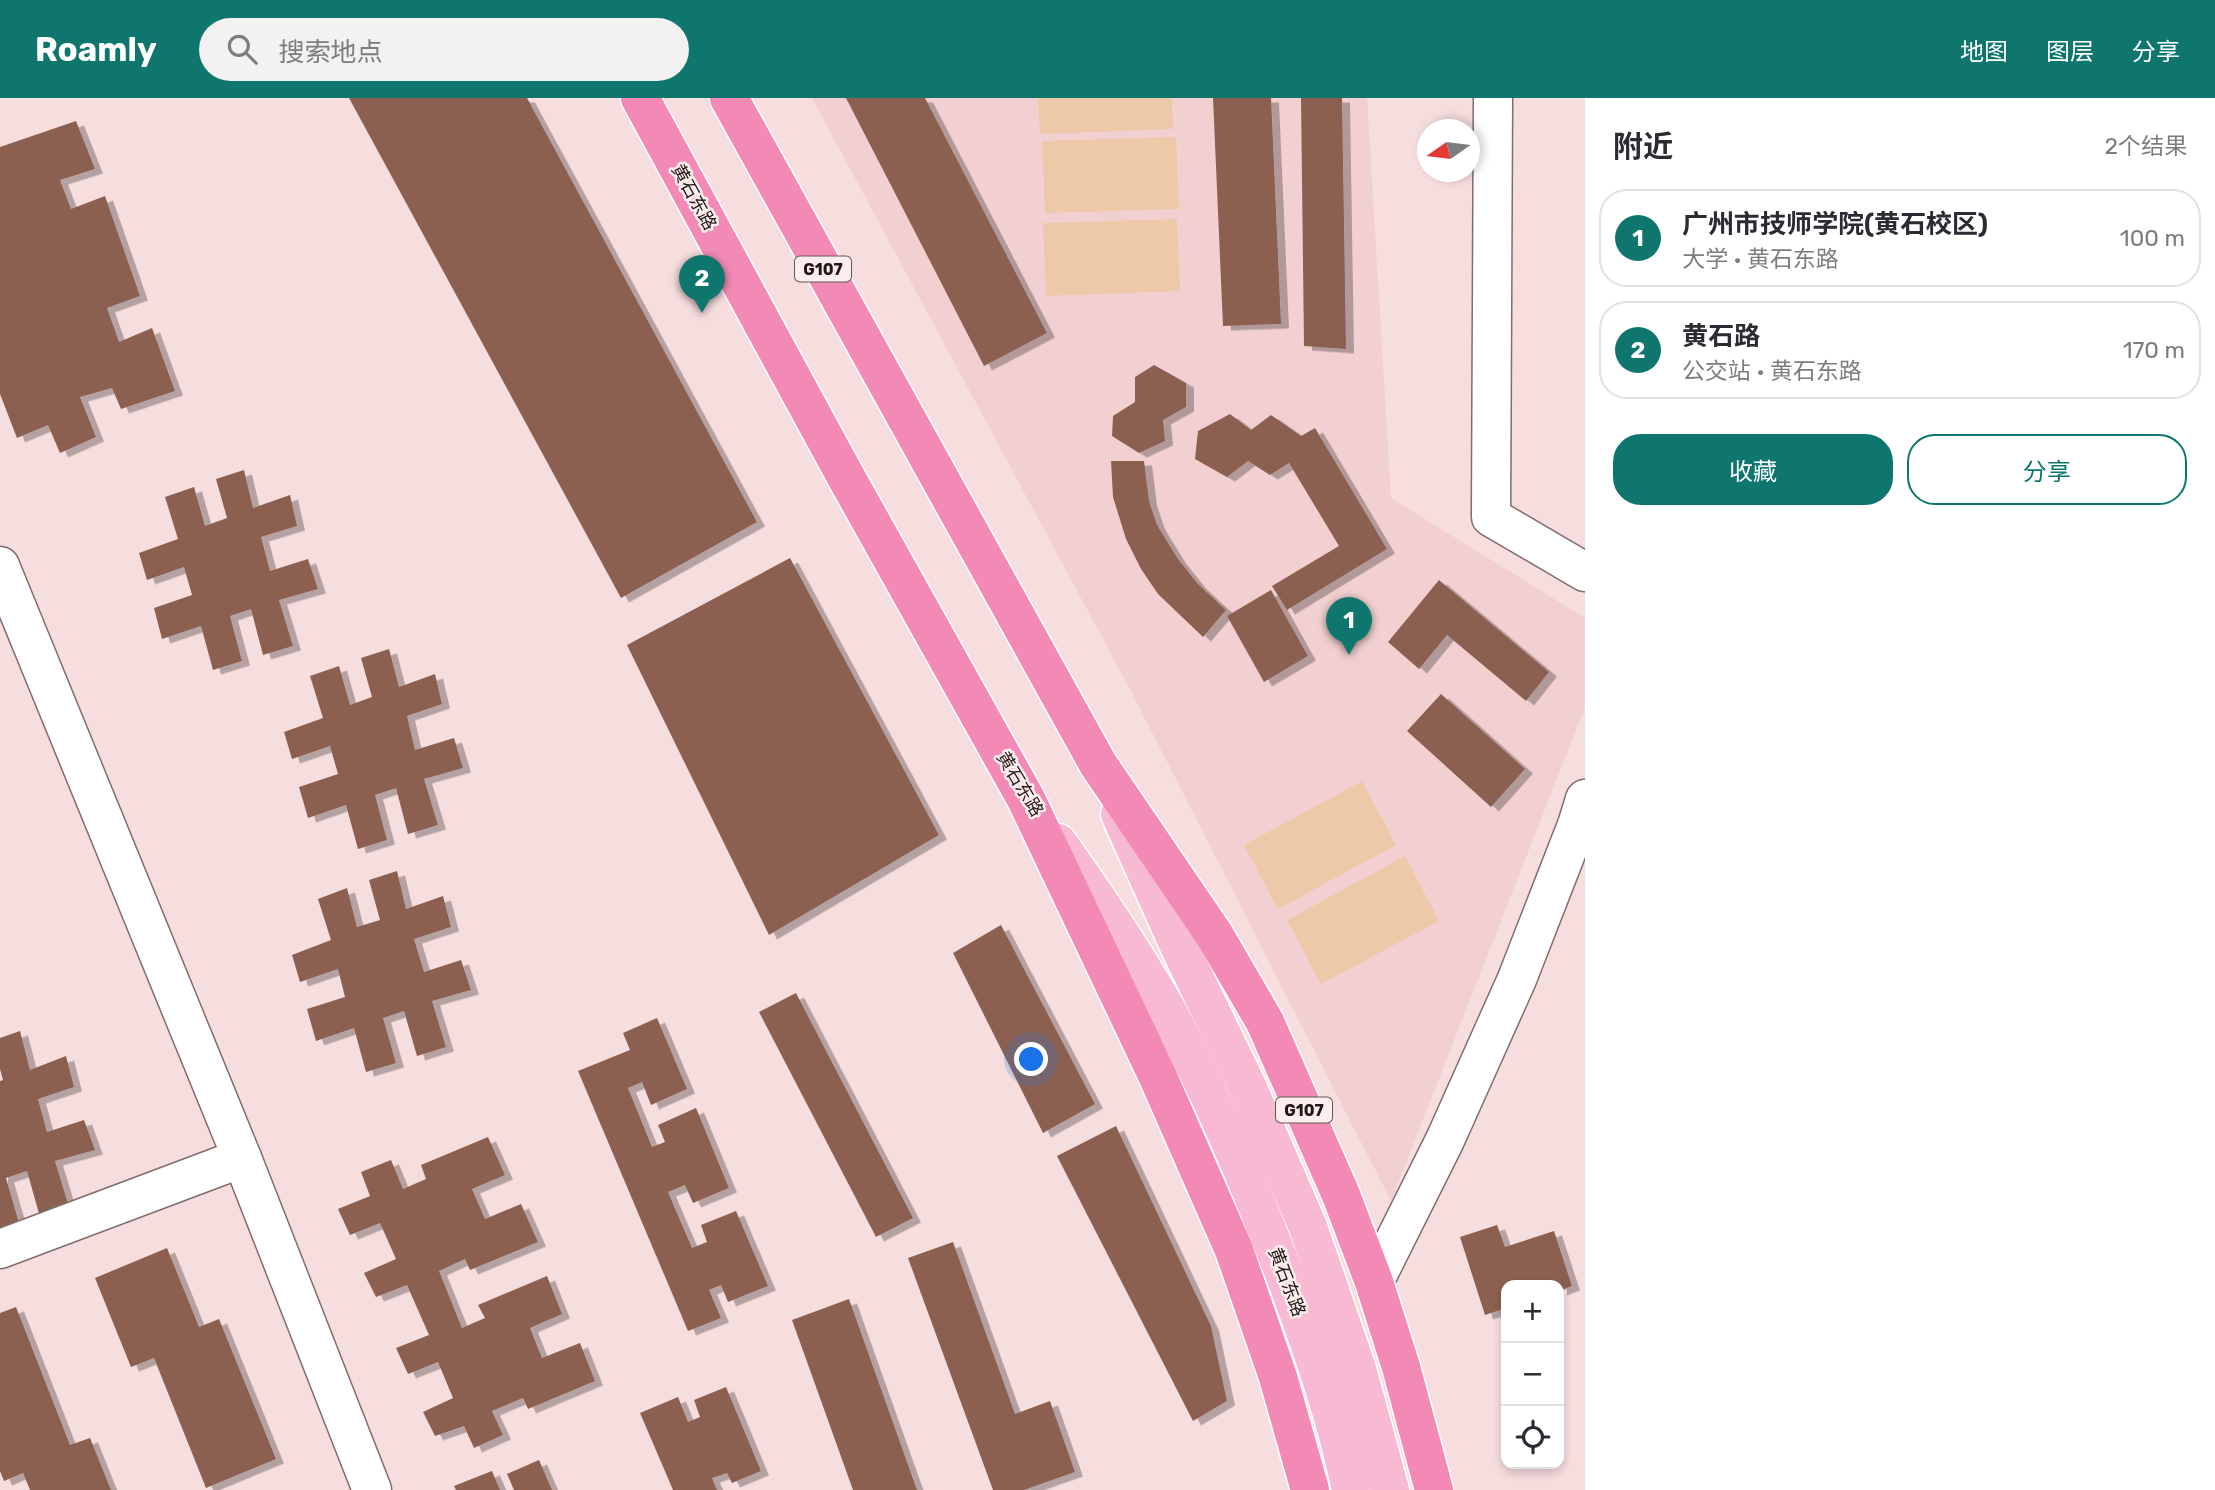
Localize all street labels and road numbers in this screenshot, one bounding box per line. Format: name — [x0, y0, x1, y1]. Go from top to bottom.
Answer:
street label: 黄石东路 — [667, 160, 721, 234]
road number: G107 — [795, 256, 851, 281]
street label: 黄石东路 — [992, 747, 1048, 821]
road number: G107 — [1276, 1098, 1332, 1122]
street label: 黄石东路 — [1264, 1244, 1310, 1320]

